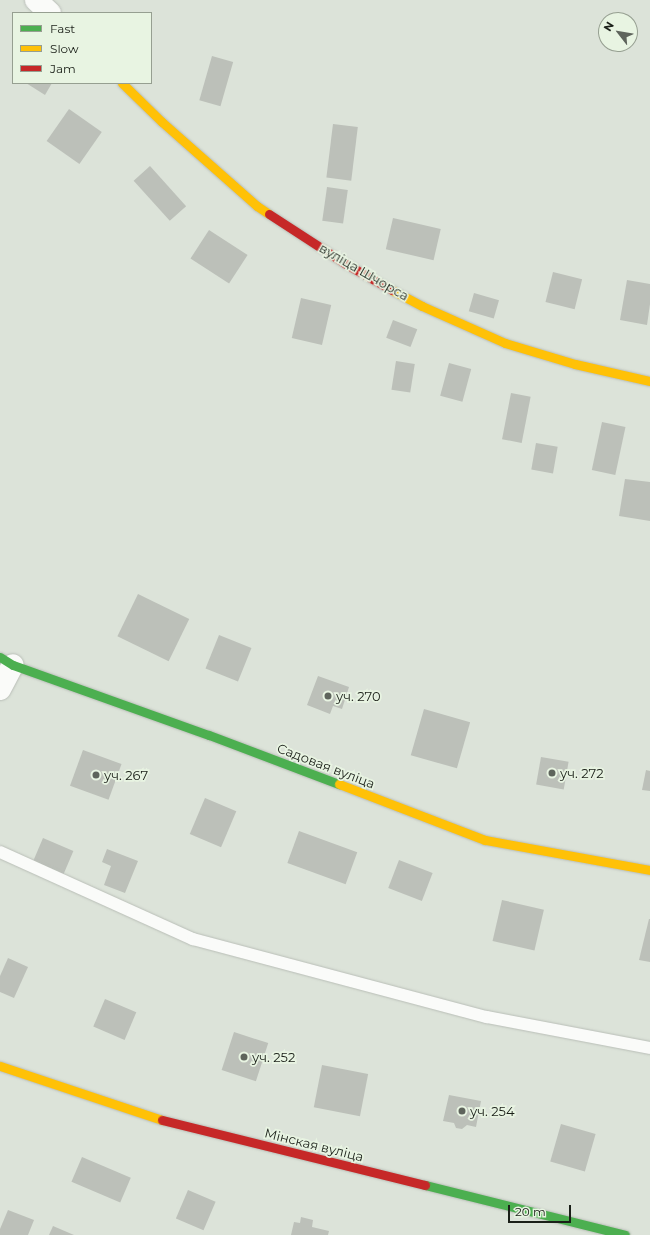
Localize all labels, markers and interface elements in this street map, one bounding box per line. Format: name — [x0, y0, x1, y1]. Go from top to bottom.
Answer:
legend — [12, 12, 152, 84]
north arrow — [598, 12, 638, 52]
text: N — [600, 19, 617, 34]
text: Fast — [50, 21, 75, 36]
text: Slow — [50, 41, 79, 56]
text: Jam — [50, 61, 76, 76]
street label: вуліца Шчорса — [317, 240, 411, 304]
place label: уч. 270 — [336, 688, 381, 704]
marker: уч. 270 — [323, 691, 333, 701]
street label: Садовая вуліца — [275, 740, 377, 792]
place label: уч. 272 — [560, 765, 604, 781]
place label: уч. 267 — [104, 767, 148, 783]
marker: уч. 272 — [547, 768, 557, 778]
marker: уч. 267 — [91, 770, 101, 780]
place label: уч. 252 — [252, 1049, 295, 1065]
marker: уч. 252 — [239, 1052, 249, 1062]
place label: уч. 254 — [470, 1103, 515, 1119]
marker: уч. 254 — [457, 1106, 467, 1116]
street label: Мінская вуліца — [263, 1125, 365, 1165]
scale bar — [510, 1197, 573, 1223]
text: 20 m — [515, 1204, 546, 1219]

